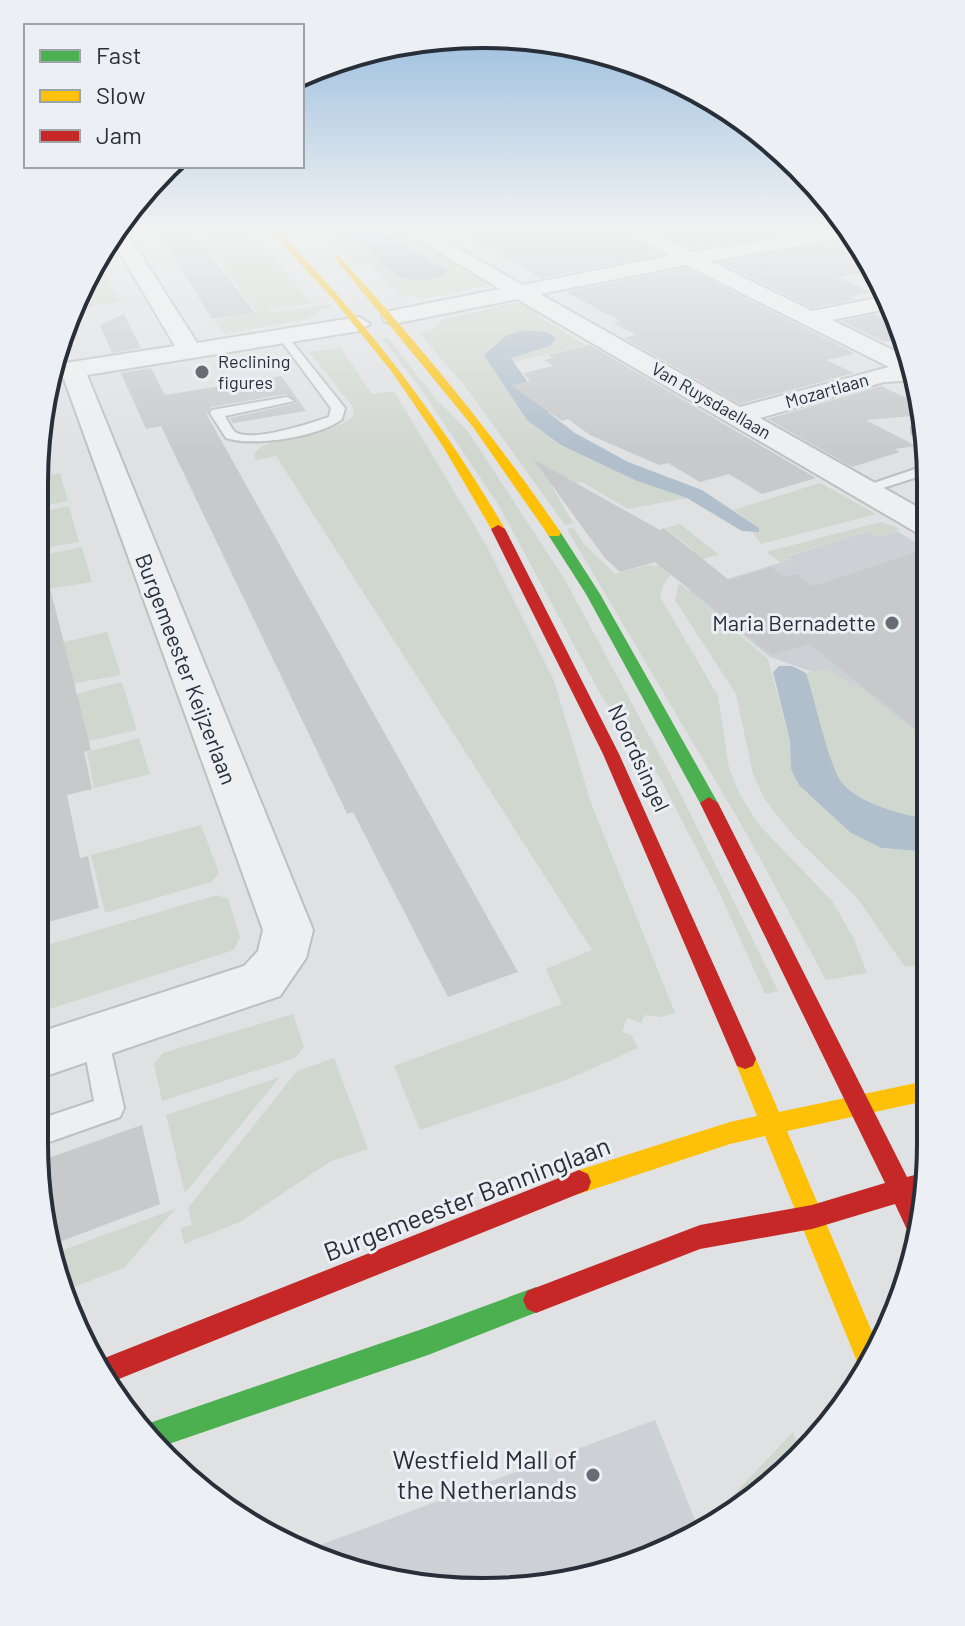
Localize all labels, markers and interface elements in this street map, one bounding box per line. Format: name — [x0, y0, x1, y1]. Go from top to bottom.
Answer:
legend — [24, 24, 304, 168]
text: Fast — [96, 40, 141, 69]
text: Slow — [96, 80, 145, 109]
text: Jam — [96, 120, 142, 149]
place label: Reclining figures — [218, 350, 290, 393]
street label: Van Ruysdaellaan — [648, 357, 775, 443]
marker: Reclining figures — [193, 363, 211, 381]
street label: Mozartlaan — [783, 368, 871, 412]
street label: Burgemeester Keijzerlaan — [131, 550, 243, 788]
place label: Maria Bernadette — [712, 609, 876, 635]
marker: Maria Bernadette — [883, 614, 901, 632]
street label: Noordsingel — [604, 700, 676, 815]
street label: Burgemeester Banninglaan — [319, 1129, 614, 1267]
place label: Westfield Mall of the Netherlands — [392, 1443, 577, 1504]
marker: Westfield Mall of the Netherlands — [584, 1466, 602, 1484]

